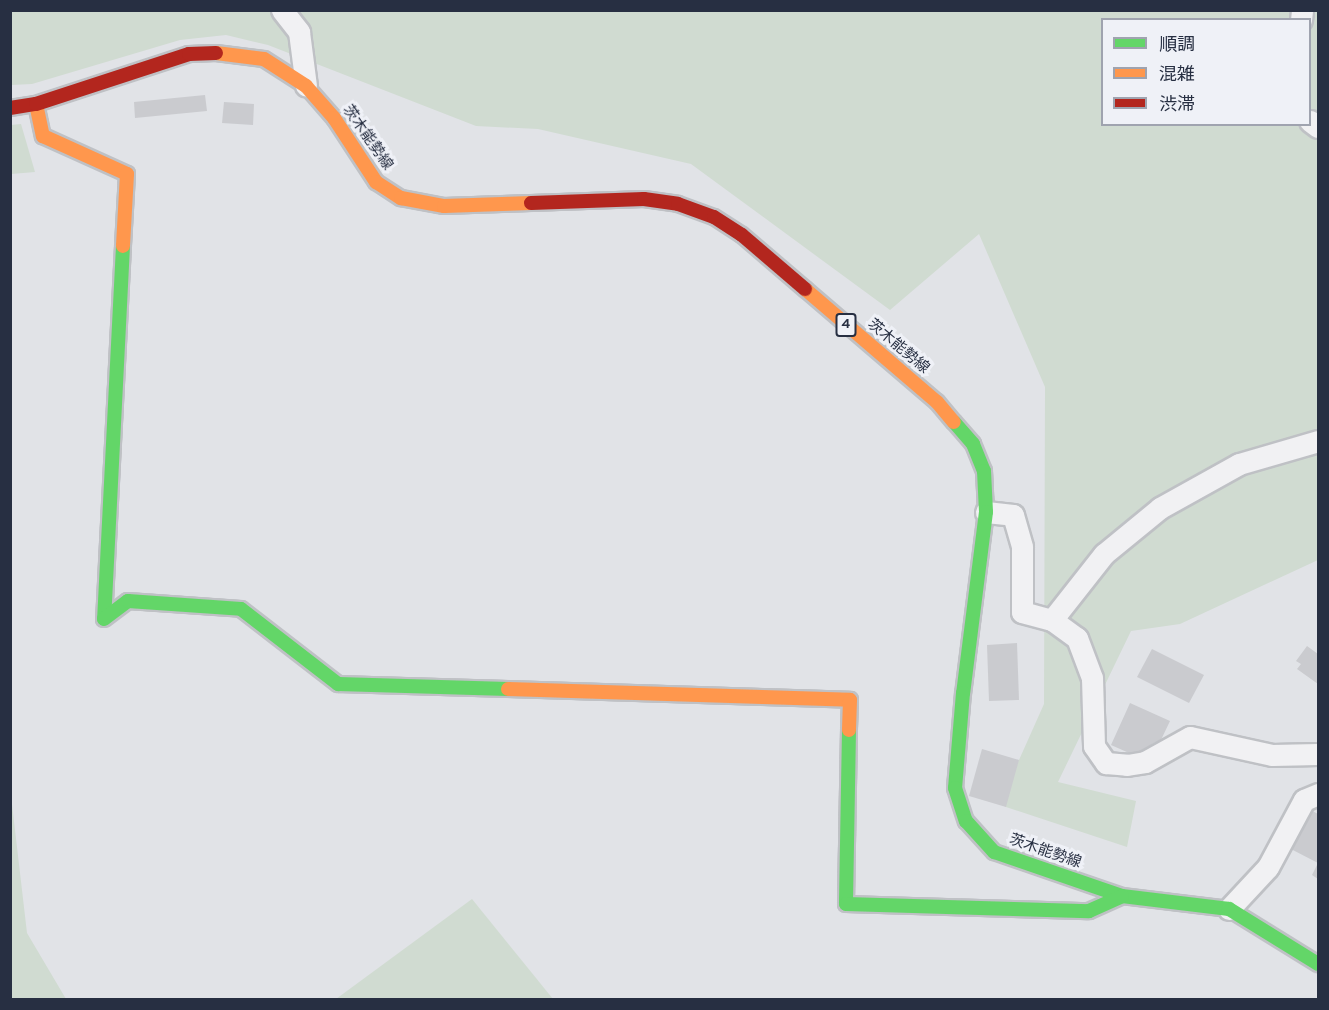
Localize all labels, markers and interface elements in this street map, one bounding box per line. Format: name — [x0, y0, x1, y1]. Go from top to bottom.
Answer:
legend — [1101, 18, 1311, 126]
text: 順調 — [1159, 34, 1195, 57]
text: 混雑 — [1159, 64, 1195, 87]
text: 渋滞 — [1159, 94, 1195, 117]
street label: 茨木能勢線 — [338, 102, 396, 174]
road number: 4 — [836, 314, 856, 336]
street label: 茨木能勢線 — [863, 316, 933, 378]
street label: 茨木能勢線 — [1007, 831, 1083, 873]

